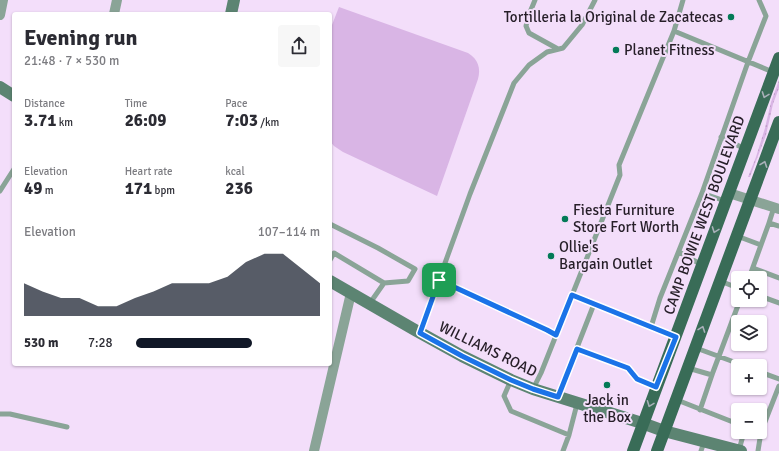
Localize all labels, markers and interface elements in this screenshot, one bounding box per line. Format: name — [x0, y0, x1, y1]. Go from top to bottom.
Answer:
place label: Tortilleria la Original de Zacatecas — [504, 8, 723, 26]
marker: Tortilleria la Original de Zacatecas — [726, 12, 736, 22]
text: Evening run — [24, 24, 138, 51]
button: share — [278, 25, 320, 67]
place label: Planet Fitness — [624, 41, 715, 59]
marker: Planet Fitness — [611, 45, 621, 55]
text: 21:48 · 7 × 530 m — [24, 53, 119, 69]
one-way arrow — [762, 91, 770, 98]
text: Distance — [24, 97, 65, 110]
text: Time — [125, 97, 147, 110]
text: Pace — [225, 97, 248, 110]
text: 3.71 — [24, 110, 56, 131]
text: 26:09 — [125, 110, 166, 131]
text: 7:03 — [225, 110, 258, 131]
street label: CAMP BOWIE WEST BOULEVARD — [660, 113, 748, 317]
text: km — [56, 116, 73, 129]
text: /km — [258, 116, 279, 129]
one-way arrow — [759, 160, 767, 167]
text: Elevation — [24, 165, 68, 178]
text: Heart rate — [125, 165, 172, 178]
text: kcal — [225, 165, 245, 178]
text: 49 — [24, 178, 42, 199]
text: 171 — [125, 178, 152, 199]
text: 236 — [225, 178, 253, 199]
text: m — [42, 184, 54, 197]
text: bpm — [152, 184, 175, 197]
place label: Fiesta Furniture Store Fort Worth — [573, 201, 679, 236]
marker: Fiesta Furniture Store Fort Worth — [560, 214, 570, 224]
text: Elevation — [24, 224, 76, 240]
text: 107–114 m — [258, 224, 320, 240]
one-way arrow — [712, 226, 720, 233]
place label: Ollie's Bargain Outlet — [559, 238, 653, 273]
marker: Ollie's Bargain Outlet — [546, 251, 556, 261]
pin — [422, 263, 456, 297]
icon: arrive — [428, 269, 450, 291]
map controls — [731, 271, 767, 439]
button: locate — [731, 271, 767, 307]
button: layers — [731, 315, 767, 351]
street label: WILLIAMS ROAD — [436, 317, 540, 381]
one-way arrow — [698, 326, 706, 333]
text: 530 m — [24, 335, 58, 351]
text: 7:28 — [88, 335, 113, 351]
button: + — [731, 359, 767, 395]
marker: Jack in the Box — [602, 380, 612, 390]
place label: Jack in the Box — [583, 391, 631, 426]
one-way arrow — [646, 401, 654, 408]
button: − — [731, 403, 767, 439]

